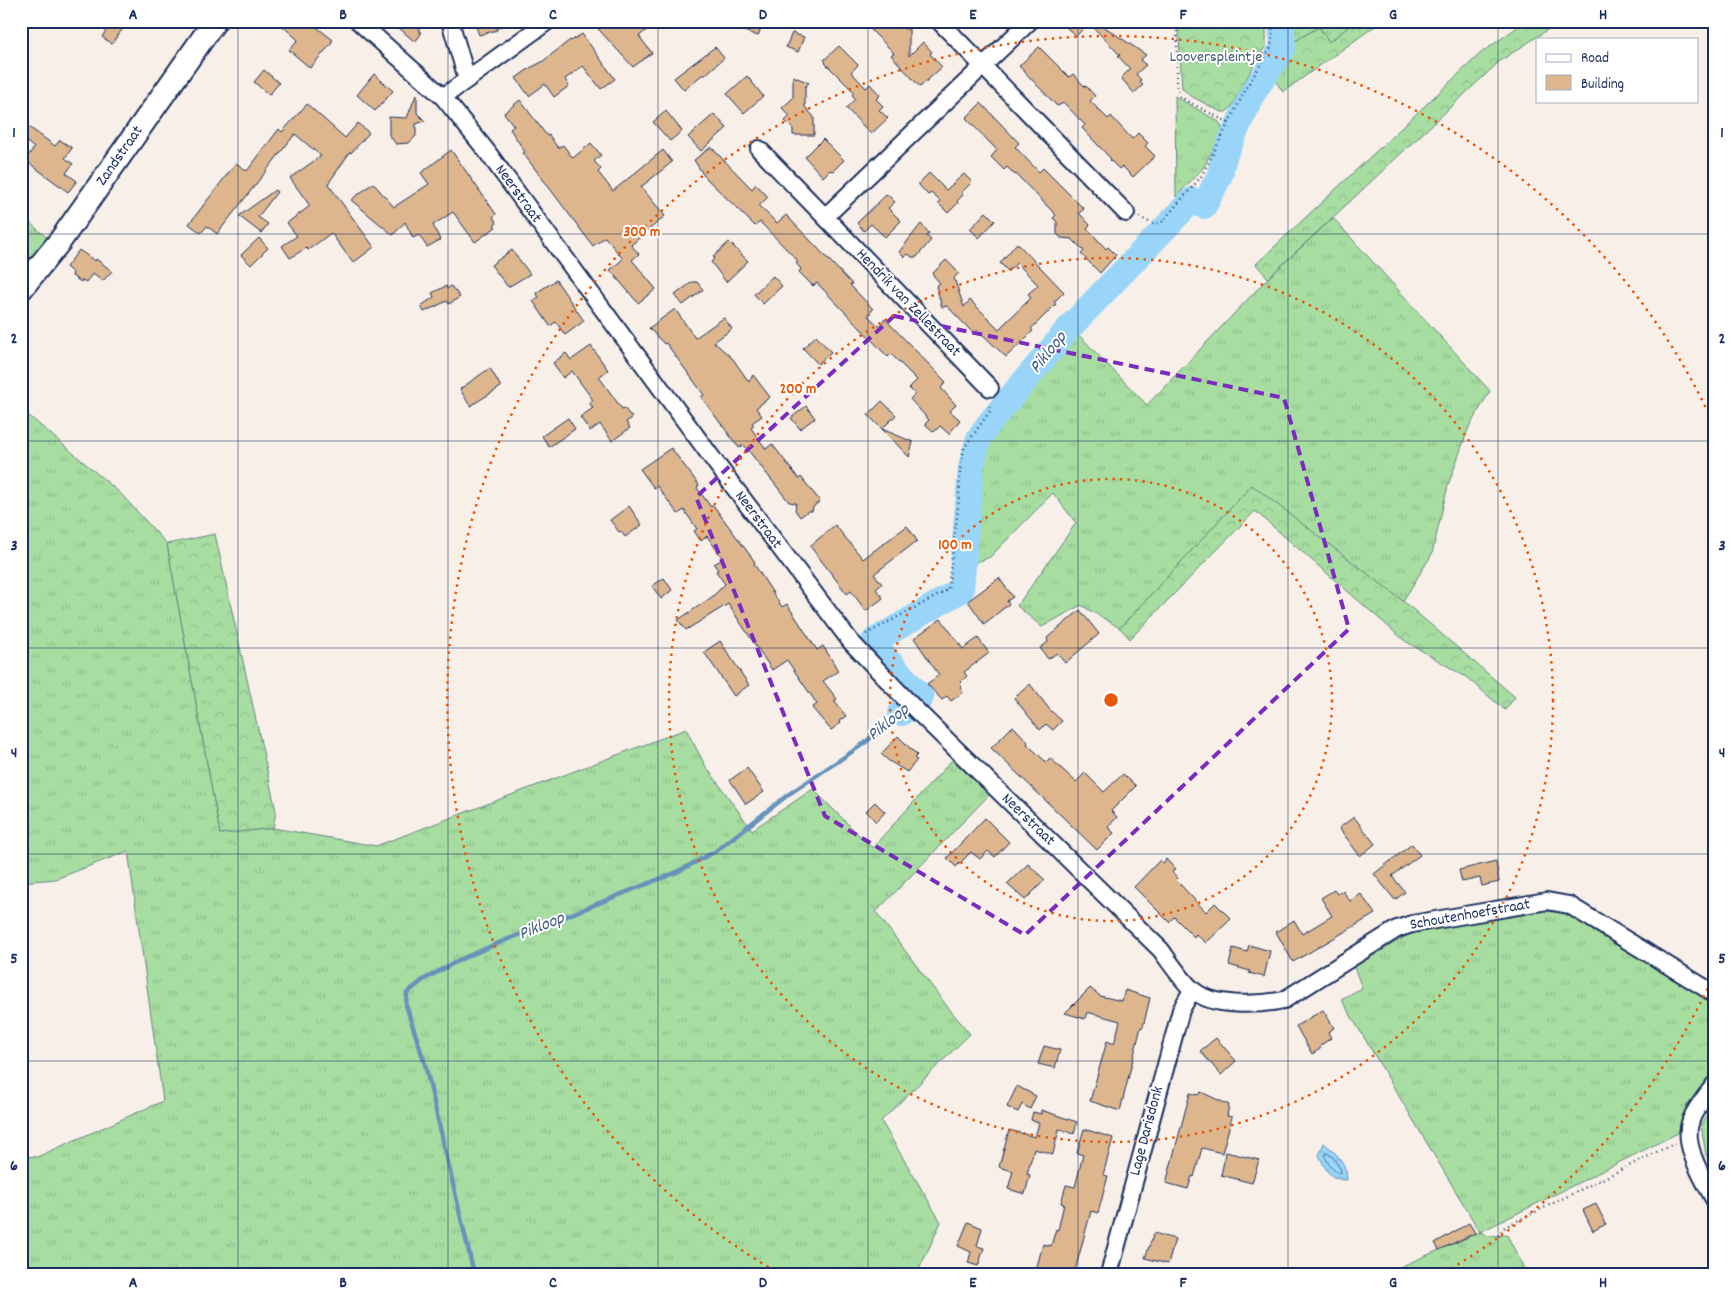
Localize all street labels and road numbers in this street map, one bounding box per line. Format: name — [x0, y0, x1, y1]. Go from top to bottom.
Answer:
street label: Zandstraat — [91, 121, 149, 191]
street label: Neerstraat — [489, 160, 547, 228]
street label: Hendrik van Zellestraat — [850, 244, 966, 362]
street label: Neerstraat — [729, 486, 788, 554]
street label: Neerstraat — [996, 788, 1060, 852]
street label: Schoutenhoefstraat — [1408, 893, 1532, 937]
street label: Lage Darisdonk — [1124, 1084, 1170, 1178]

